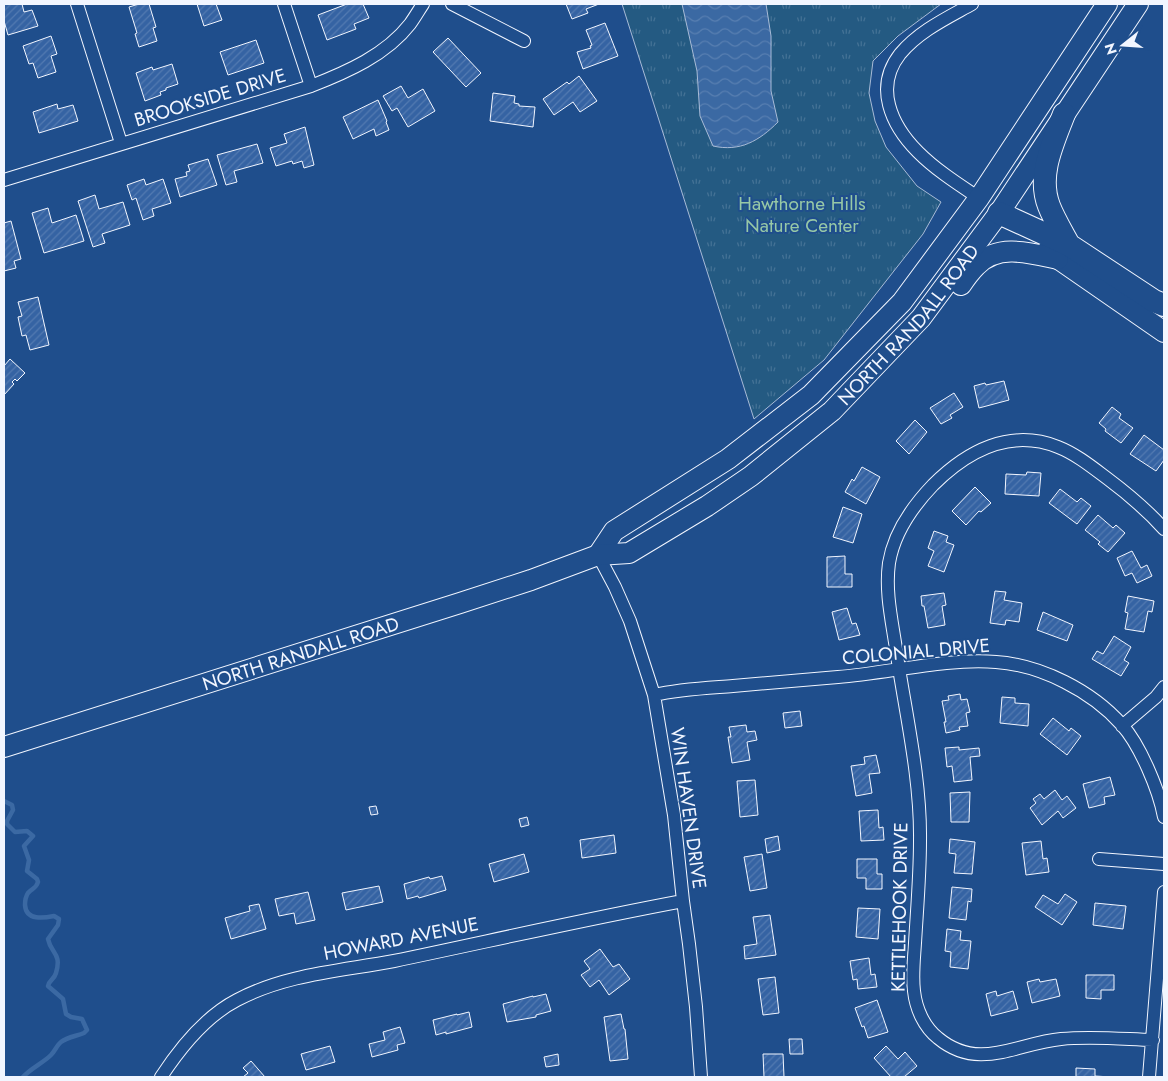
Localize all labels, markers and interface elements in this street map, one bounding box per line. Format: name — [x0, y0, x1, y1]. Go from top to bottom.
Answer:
north arrow — [1098, 20, 1148, 70]
text: N — [1099, 41, 1122, 57]
street label: BROOKSIDE DRIVE — [131, 62, 289, 133]
park label: Hawthorne Hills Nature Center — [738, 190, 866, 239]
street label: NORTH RANDALL ROAD — [832, 239, 985, 411]
street label: NORTH RANDALL ROAD — [199, 610, 402, 698]
street label: COLONIAL DRIVE — [841, 632, 991, 671]
street label: WIN HAVEN DRIVE — [664, 726, 713, 891]
street label: KETTLEHOOK DRIVE — [885, 822, 914, 992]
street label: HOWARD AVENUE — [321, 910, 481, 967]

